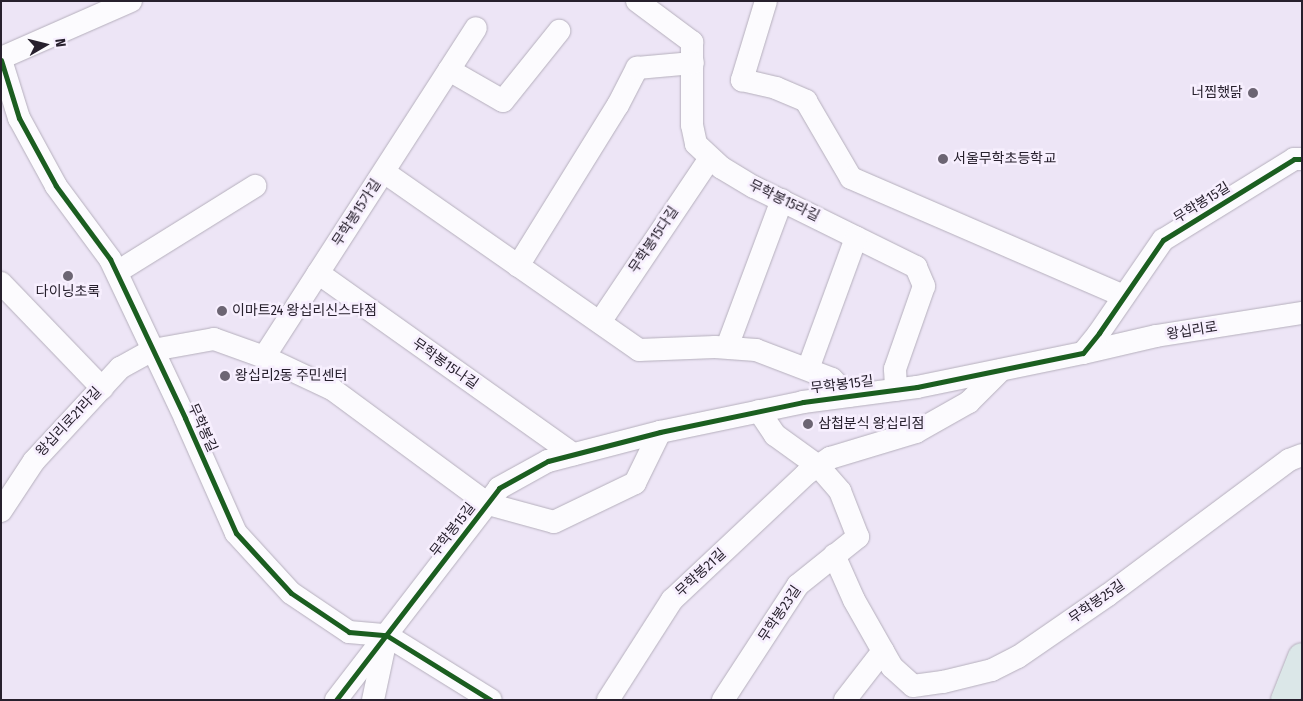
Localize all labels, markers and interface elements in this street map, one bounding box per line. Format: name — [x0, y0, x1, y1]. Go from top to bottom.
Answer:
north arrow — [20, 20, 70, 70]
text: N — [51, 37, 69, 48]
place label: 너찜했닭 — [1191, 85, 1243, 101]
marker: 너찜했닭 — [1247, 87, 1259, 99]
place label: 서울무학초등학교 — [953, 151, 1056, 167]
marker: 서울무학초등학교 — [937, 153, 949, 165]
street label: 무학봉15가길 — [329, 176, 385, 250]
street label: 무학봉15라길 — [746, 177, 822, 225]
street label: 무학봉15길 — [1171, 179, 1233, 227]
street label: 무학봉15다길 — [626, 204, 682, 276]
marker: 다이닝초록 — [62, 270, 74, 282]
place label: 다이닝초록 — [36, 284, 100, 300]
place label: 이마트24 왕십리신스타점 — [232, 303, 377, 319]
marker: 이마트24 왕십리신스타점 — [216, 305, 228, 317]
street label: 왕십리로 — [1165, 319, 1219, 343]
street label: 무학봉15나길 — [409, 335, 481, 393]
place label: 왕십리2동 주민센터 — [235, 368, 348, 384]
marker: 왕십리2동 주민센터 — [219, 370, 231, 382]
street label: 무학봉15길 — [810, 373, 874, 397]
street label: 왕십리로21라길 — [33, 384, 105, 460]
street label: 무학봉길 — [184, 401, 220, 455]
place label: 삼첩분식 왕십리점 — [818, 416, 924, 432]
marker: 삼첩분식 왕십리점 — [802, 418, 814, 430]
street label: 무학봉15길 — [427, 500, 479, 560]
street label: 무학봉21길 — [672, 545, 730, 601]
street label: 무학봉25길 — [1066, 577, 1128, 627]
street label: 무학봉23길 — [755, 583, 805, 645]

